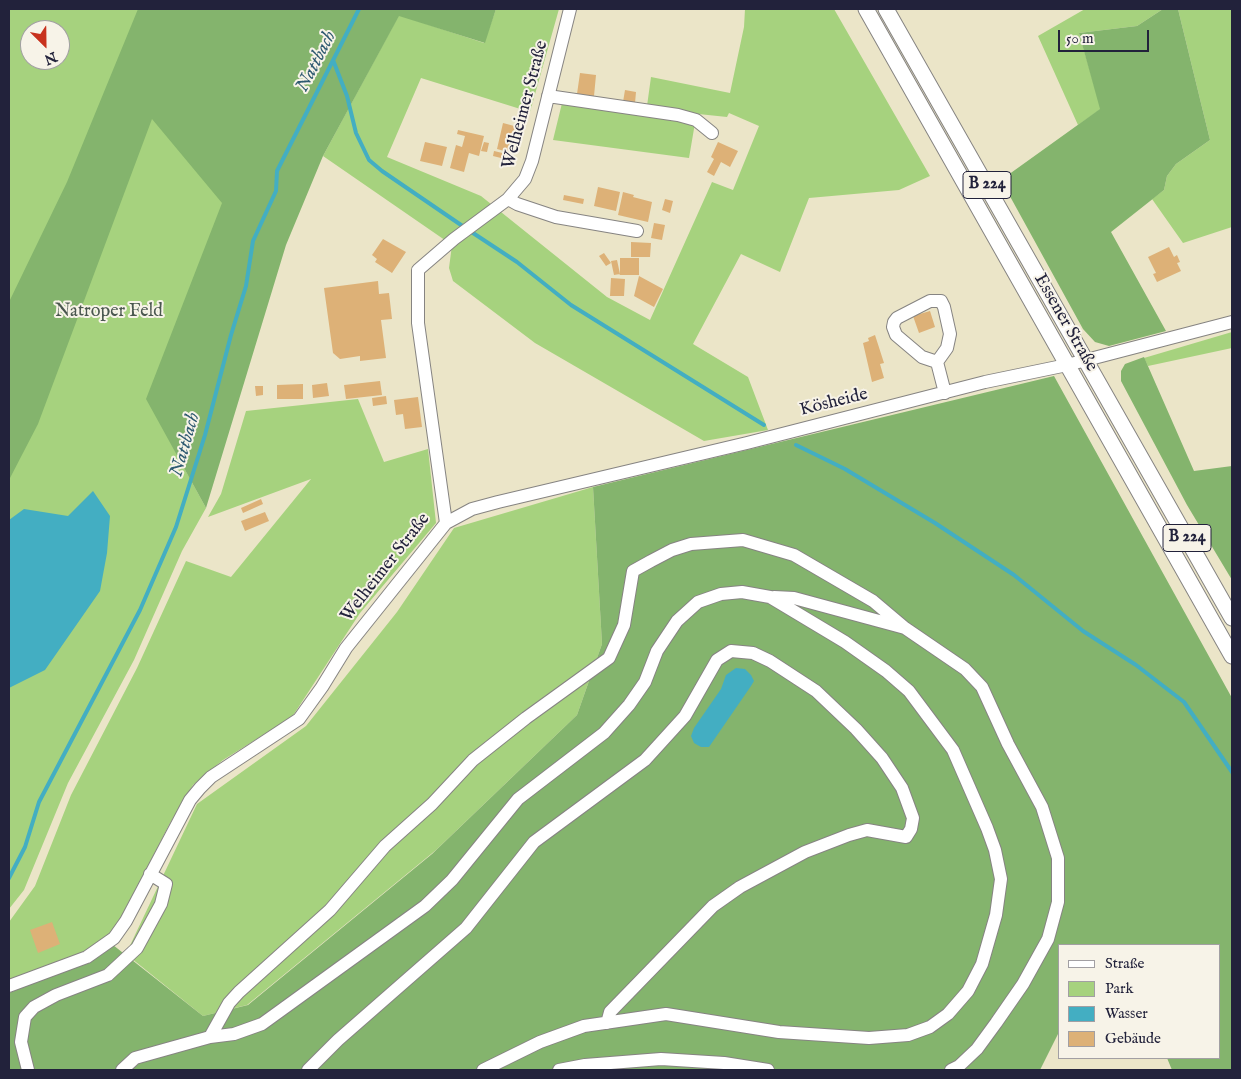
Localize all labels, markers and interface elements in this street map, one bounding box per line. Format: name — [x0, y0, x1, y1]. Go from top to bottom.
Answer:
north arrow — [20, 20, 70, 70]
scale bar — [1061, 20, 1152, 52]
water label: Nattbach — [292, 28, 342, 96]
text: 50 m — [1066, 29, 1094, 48]
street label: Welheimer Straße — [498, 38, 554, 172]
text: N — [41, 47, 60, 69]
road number: B 224 — [963, 172, 1011, 198]
street label: Essener Straße — [1028, 270, 1102, 376]
park label: Natroper Feld — [55, 301, 163, 323]
street label: Kösheide — [798, 384, 870, 422]
water label: Nattbach — [166, 410, 206, 480]
street label: Welheimer Straße — [337, 509, 435, 627]
road number: B 224 — [1163, 524, 1211, 552]
legend — [1058, 944, 1221, 1059]
text: Straße — [1105, 954, 1144, 973]
text: Park — [1105, 979, 1134, 998]
text: Wasser — [1105, 1004, 1148, 1023]
text: Gebäude — [1105, 1029, 1161, 1048]

